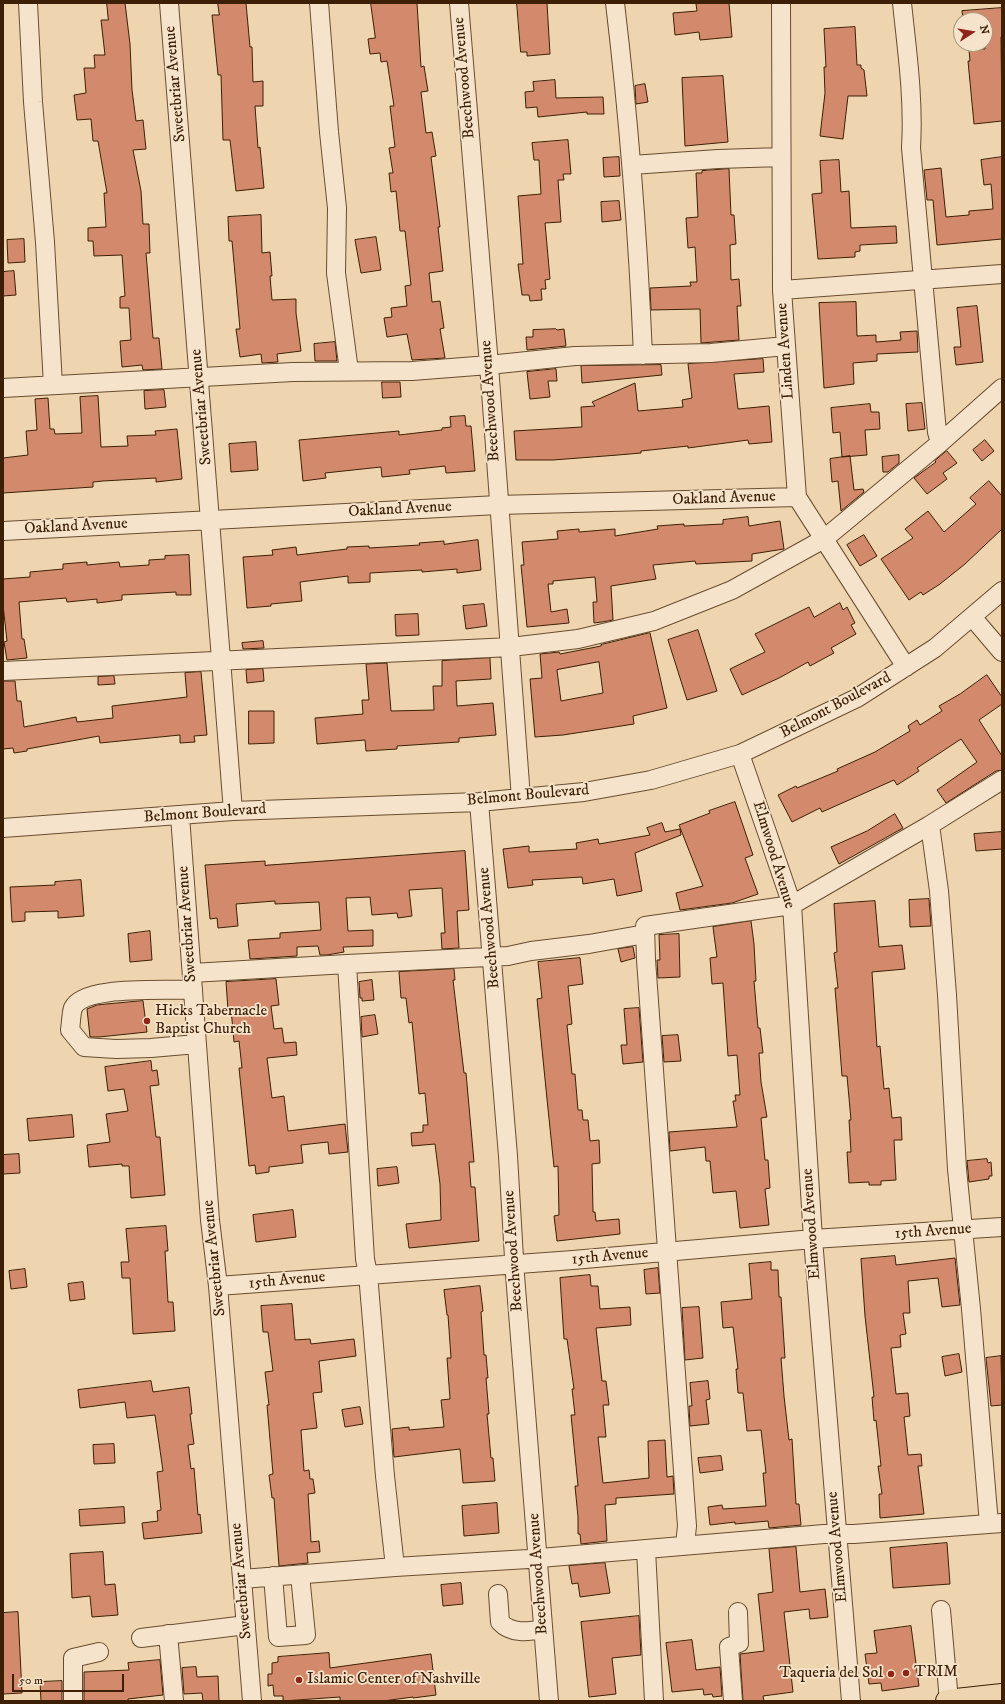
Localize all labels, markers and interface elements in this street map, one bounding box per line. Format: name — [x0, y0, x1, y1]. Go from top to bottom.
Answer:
north arrow — [953, 12, 993, 52]
street label: Beechwood Avenue — [450, 16, 480, 140]
text: N — [976, 24, 992, 36]
street label: Sweetbriar Avenue — [161, 25, 191, 143]
street label: Linden Avenue — [773, 302, 799, 400]
street label: Beechwood Avenue — [477, 340, 505, 462]
street label: Sweetbriar Avenue — [187, 348, 217, 466]
street label: Oakland Avenue — [672, 488, 776, 510]
street label: Oakland Avenue — [348, 498, 452, 522]
street label: Oakland Avenue — [24, 515, 128, 539]
street label: Belmont Boulevard — [777, 669, 895, 743]
street label: Belmont Boulevard — [466, 781, 590, 811]
street label: Elmwood Avenue — [748, 799, 798, 911]
street label: Belmont Boulevard — [143, 800, 267, 828]
street label: Sweetbriar Avenue — [174, 865, 202, 983]
street label: Beechwood Avenue — [475, 866, 505, 990]
place label: Hicks Tabernacle Baptist Church — [155, 1002, 267, 1040]
marker: Hicks Tabernacle Baptist Church — [142, 1016, 152, 1026]
street label: Elmwood Avenue — [799, 1168, 825, 1280]
street label: Beechwood Avenue — [500, 1190, 528, 1312]
street label: Sweetbriar Avenue — [199, 1199, 231, 1317]
street label: 15th Avenue — [894, 1220, 972, 1244]
street label: 15th Avenue — [571, 1244, 649, 1270]
street label: 15th Avenue — [248, 1268, 326, 1294]
street label: Elmwood Avenue — [824, 1491, 852, 1603]
street label: Beechwood Avenue — [525, 1513, 553, 1635]
street label: Sweetbriar Avenue — [227, 1522, 257, 1640]
place label: TRIM — [914, 1663, 958, 1683]
place label: Taqueria del Sol — [779, 1664, 883, 1684]
scale bar — [14, 1666, 126, 1692]
marker: TRIM — [901, 1668, 911, 1678]
marker: Taqueria del Sol — [886, 1669, 896, 1679]
place label: Islamic Center of Nashville — [307, 1670, 480, 1690]
text: 50 m — [19, 1673, 43, 1688]
marker: Islamic Center of Nashville — [294, 1675, 304, 1685]

